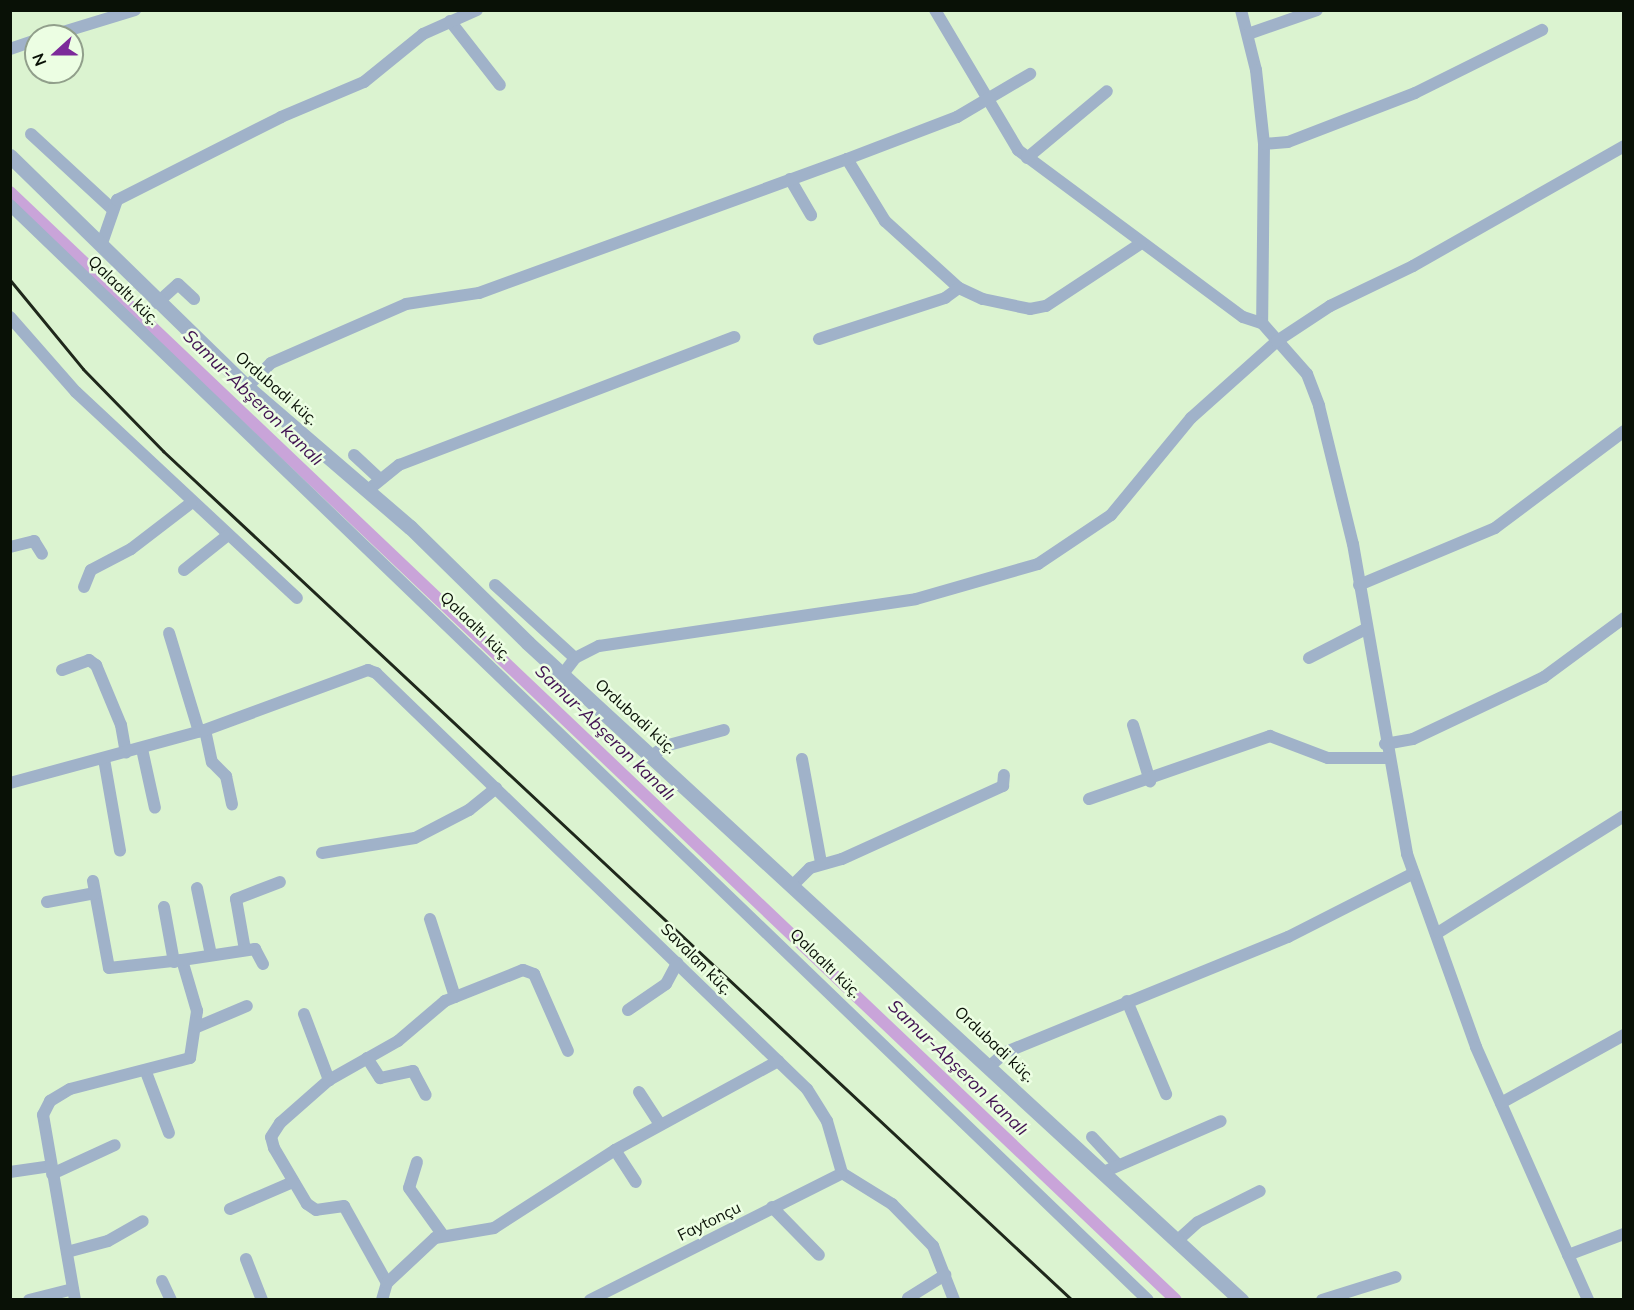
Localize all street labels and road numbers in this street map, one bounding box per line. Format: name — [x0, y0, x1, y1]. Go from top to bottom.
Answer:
street label: Qalaaltı küç. — [84, 251, 164, 329]
street label: Ordubadi küç. — [232, 347, 322, 429]
street label: Qalaaltı küç. — [436, 587, 516, 665]
street label: Ordubadi küç. — [591, 674, 681, 758]
street label: Savalan küç. — [657, 919, 737, 999]
street label: Qalaaltı küç. — [786, 924, 866, 1002]
street label: Ordubadi küç. — [951, 1002, 1039, 1086]
street label: Faytonçu — [674, 1197, 744, 1245]

